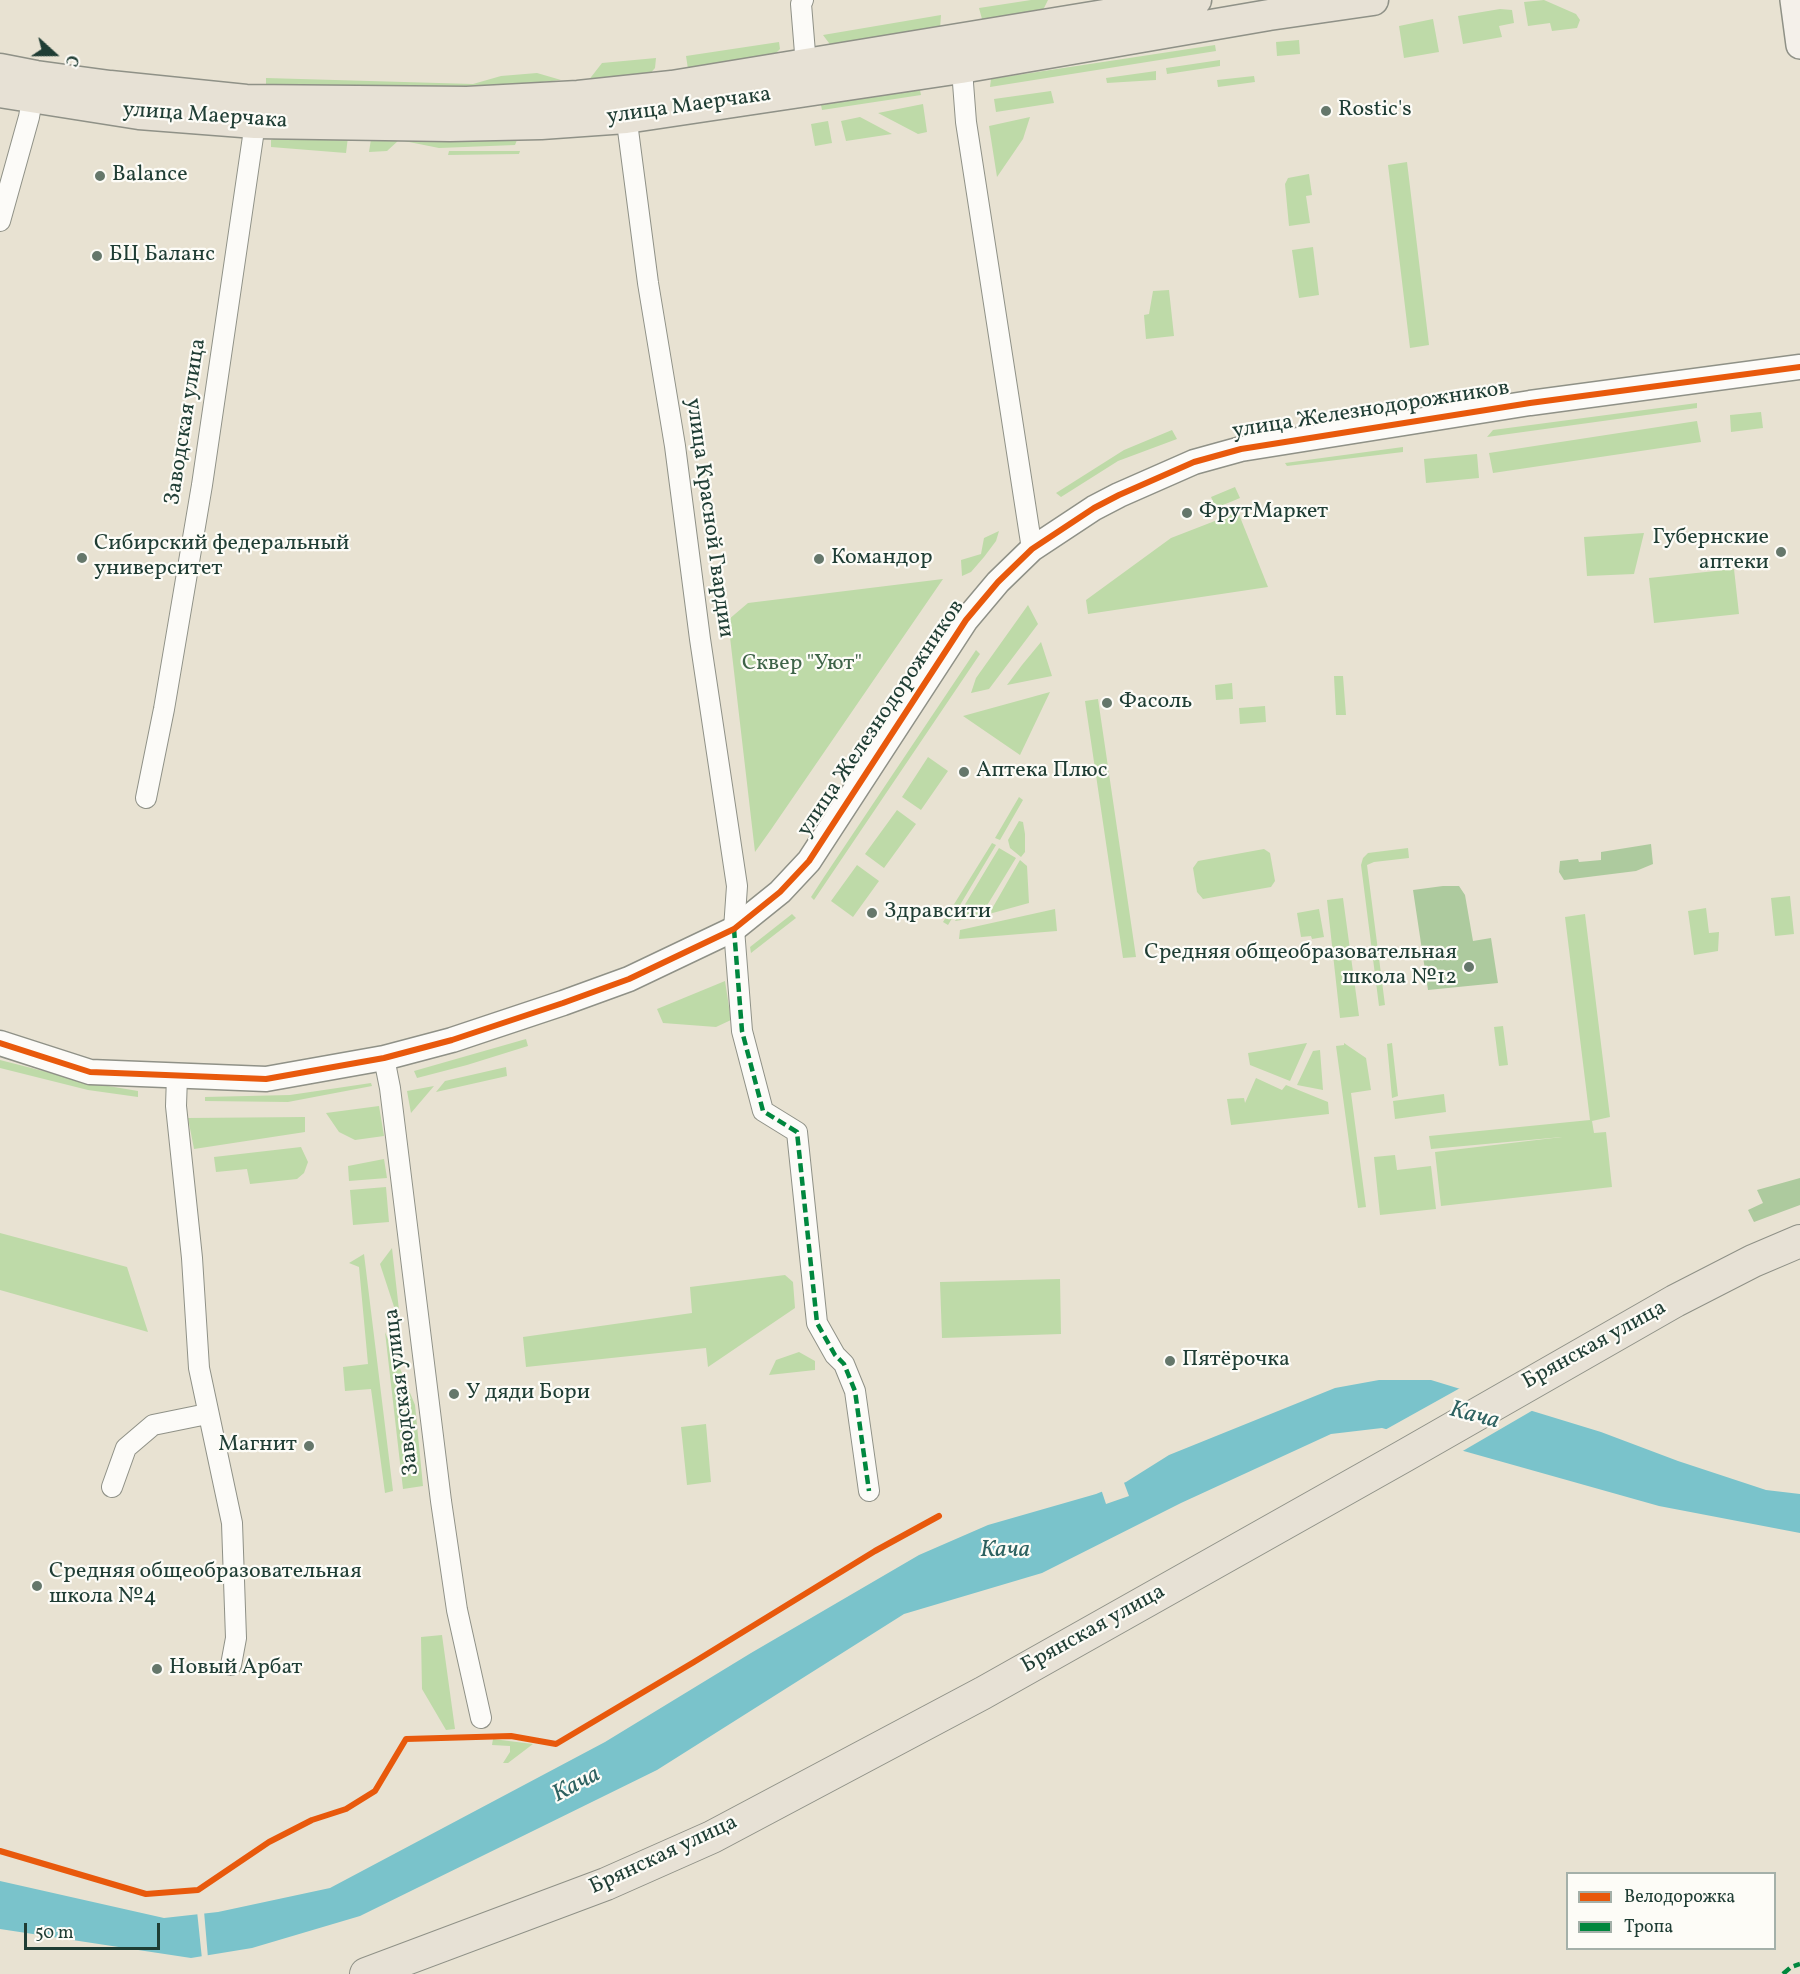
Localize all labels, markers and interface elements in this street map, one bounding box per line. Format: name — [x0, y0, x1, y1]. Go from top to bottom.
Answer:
north arrow — [24, 24, 84, 84]
text: С — [59, 52, 83, 69]
street label: улица Маерчака — [605, 82, 773, 132]
street label: улица Маерчака — [121, 98, 289, 136]
place label: Rostic's — [1338, 98, 1412, 124]
marker: Rostic's — [1319, 104, 1333, 118]
place label: Balance — [112, 163, 188, 189]
marker: Balance — [93, 169, 107, 183]
place label: БЦ Баланс — [109, 243, 215, 269]
marker: БЦ Баланс — [90, 249, 104, 263]
street label: Заводская улица — [161, 337, 213, 507]
street label: улица Железнодорожников — [1231, 376, 1511, 446]
street label: улица Красной Гвардии — [678, 397, 738, 639]
place label: ФрутМаркет — [1199, 500, 1328, 526]
marker: ФрутМаркет — [1180, 506, 1194, 520]
place label: Губернские аптеки — [1652, 526, 1769, 578]
place label: Сибирский федеральный университет — [94, 532, 349, 584]
marker: Губернские аптеки — [1774, 545, 1788, 559]
place label: Командор — [831, 546, 933, 572]
marker: Сибирский федеральный университет — [75, 551, 89, 565]
marker: Командор — [812, 552, 826, 566]
street label: улица Железнодорожников — [793, 595, 971, 843]
park label: Сквер "Уют" — [742, 652, 862, 678]
place label: Фасоль — [1119, 690, 1192, 716]
marker: Фасоль — [1100, 696, 1114, 710]
place label: Аптека Плюс — [976, 759, 1108, 785]
marker: Аптека Плюс — [957, 765, 971, 779]
place label: Здравсити — [884, 900, 991, 926]
marker: Здравсити — [865, 906, 879, 920]
place label: Средняя общеобразовательная школа №12 — [1144, 941, 1457, 992]
marker: Средняя общеобразовательная школа №12 — [1462, 960, 1476, 974]
street label: Брянская улица — [1518, 1296, 1672, 1396]
street label: Заводская улица — [380, 1307, 426, 1477]
place label: Пятёрочка — [1182, 1348, 1290, 1374]
marker: Пятёрочка — [1163, 1354, 1177, 1368]
place label: У дяди Бори — [466, 1381, 590, 1407]
marker: У дяди Бори — [447, 1387, 461, 1401]
water label: Кача — [1446, 1397, 1502, 1437]
place label: Магнит — [218, 1433, 297, 1459]
marker: Магнит — [302, 1439, 316, 1453]
water label: Кача — [980, 1538, 1030, 1566]
place label: Средняя общеобразовательная школа №4 — [49, 1560, 362, 1612]
marker: Средняя общеобразовательная школа №4 — [30, 1579, 44, 1593]
street label: Брянская улица — [1017, 1580, 1171, 1680]
place label: Новый Арбат — [169, 1656, 302, 1682]
marker: Новый Арбат — [150, 1662, 164, 1676]
water label: Кача — [548, 1761, 606, 1811]
street label: Брянская улица — [586, 1810, 742, 1902]
legend — [1566, 1872, 1776, 1950]
text: Велодорожка — [1624, 1885, 1735, 1910]
scale bar — [27, 1911, 164, 1949]
text: Тропа — [1624, 1915, 1673, 1940]
text: 50 m — [35, 1921, 74, 1946]

